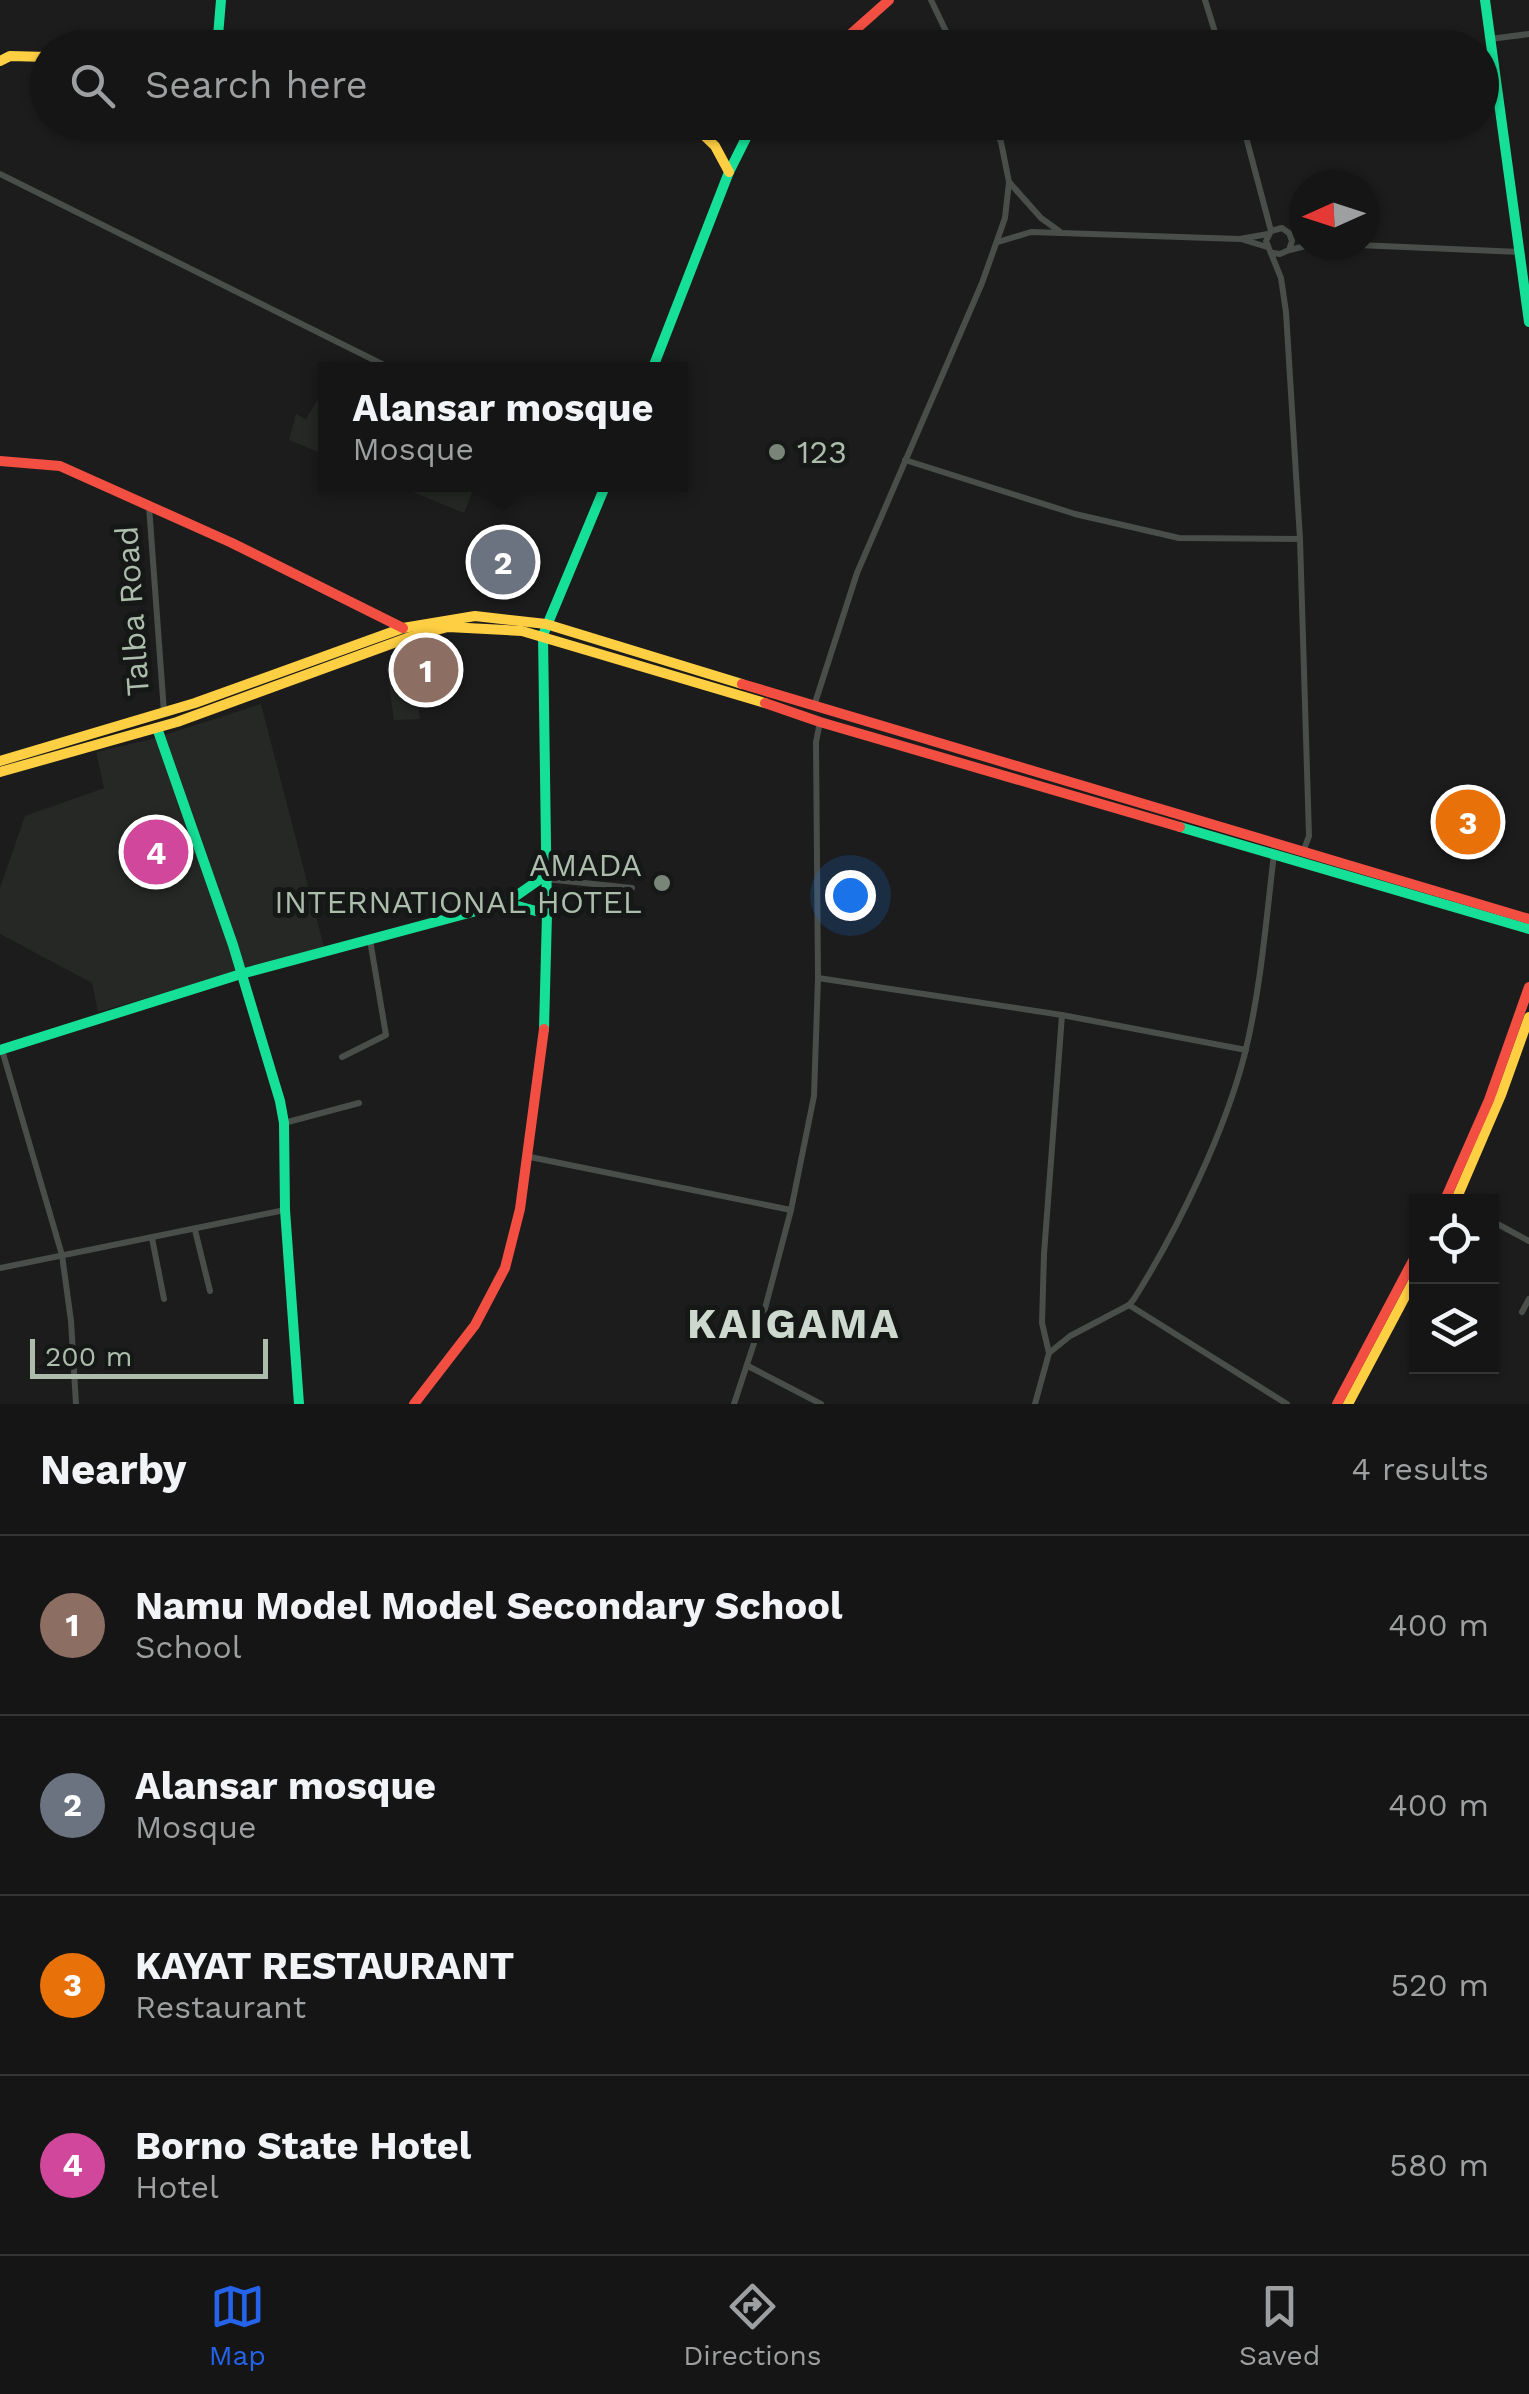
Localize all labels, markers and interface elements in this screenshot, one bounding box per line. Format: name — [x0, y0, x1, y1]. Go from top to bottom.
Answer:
search box — [30, 30, 1499, 140]
icon: search — [65, 58, 120, 113]
text: Search here — [145, 63, 368, 107]
north arrow — [1289, 170, 1379, 260]
popup — [318, 362, 688, 492]
text: Alansar mosque — [353, 386, 653, 430]
text: Mosque — [353, 430, 474, 468]
place label: 123 — [797, 433, 847, 471]
marker: 123 — [766, 441, 788, 463]
pin: 2 — [470, 524, 536, 600]
street label: Talba Road — [107, 525, 157, 697]
pin: 1 — [394, 632, 458, 708]
pin: 3 — [1436, 784, 1500, 860]
pin: 4 — [124, 814, 188, 890]
place label: AMADA INTERNATIONAL HOTEL — [274, 846, 642, 921]
your location — [825, 870, 876, 921]
marker: AMADA INTERNATIONAL HOTEL — [651, 872, 673, 894]
map controls — [1409, 1194, 1499, 1374]
button: locate — [1409, 1194, 1499, 1284]
button: layers — [1409, 1284, 1499, 1374]
district label: KAIGAMA — [687, 1299, 901, 1348]
scale bar — [30, 1334, 268, 1378]
text: 200 m — [45, 1340, 132, 1373]
text: Nearby — [40, 1445, 187, 1494]
text: 4 results — [1351, 1450, 1489, 1488]
text: Namu Model Model Secondary School — [135, 1584, 842, 1628]
text: 1 — [66, 1606, 79, 1644]
text: 400 m — [1388, 1606, 1489, 1644]
text: School — [135, 1628, 241, 1666]
text: Alansar mosque — [135, 1764, 436, 1808]
text: 2 — [63, 1786, 82, 1824]
text: 400 m — [1388, 1786, 1489, 1824]
text: Mosque — [135, 1808, 256, 1846]
text: KAYAT RESTAURANT — [135, 1944, 514, 1988]
text: 3 — [63, 1966, 82, 2004]
text: 520 m — [1390, 1966, 1489, 2004]
text: Restaurant — [135, 1988, 306, 2026]
text: Borno State Hotel — [135, 2124, 471, 2168]
text: 4 — [62, 2146, 83, 2184]
text: 580 m — [1389, 2146, 1489, 2184]
text: Hotel — [135, 2168, 219, 2206]
tab: Map — [209, 2279, 266, 2372]
tab: Directions — [683, 2279, 822, 2372]
tab: Saved — [1239, 2279, 1320, 2372]

